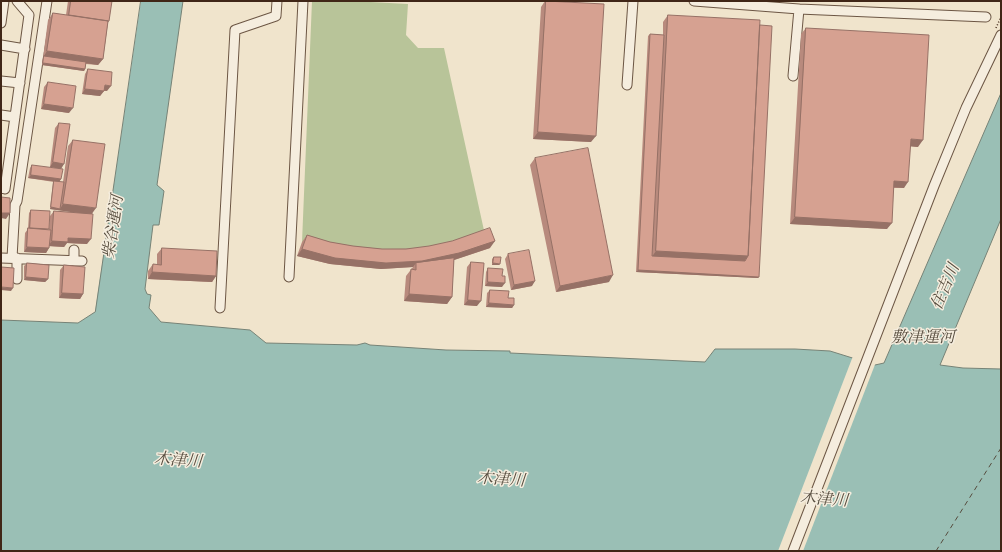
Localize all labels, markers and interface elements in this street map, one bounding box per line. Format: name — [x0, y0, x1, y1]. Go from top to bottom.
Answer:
water label: 柴谷運河 — [100, 194, 128, 260]
water label: 住吉川 — [928, 261, 964, 313]
water label: 敷津運河 — [891, 328, 955, 348]
water label: 木津川 — [153, 450, 203, 472]
water label: 木津川 — [476, 469, 526, 491]
water label: 木津川 — [799, 489, 849, 511]

